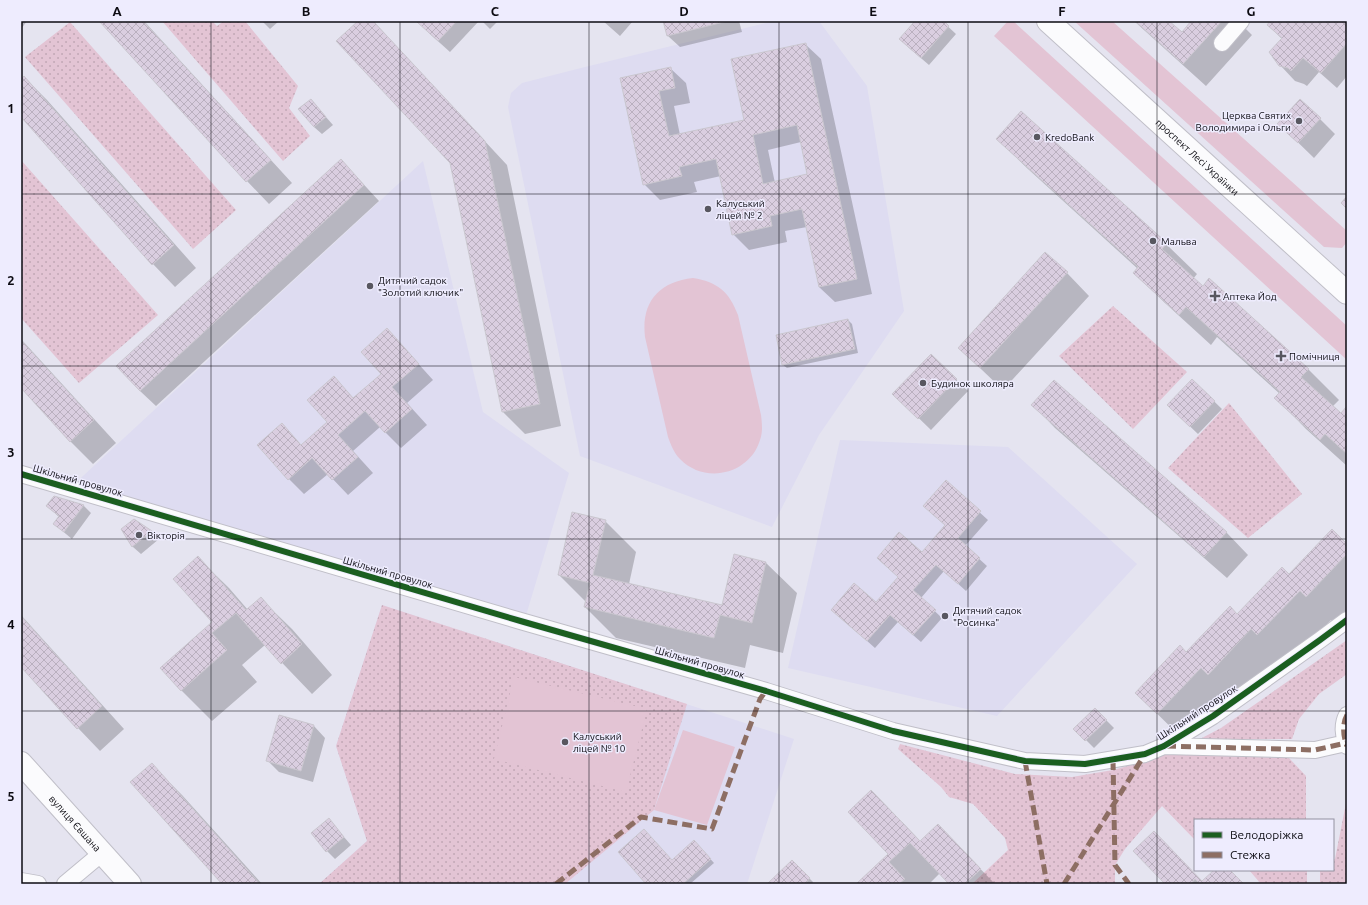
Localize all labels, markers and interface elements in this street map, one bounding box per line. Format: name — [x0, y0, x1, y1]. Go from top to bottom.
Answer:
text: A — [112, 4, 122, 18]
text: B — [302, 4, 311, 18]
text: C — [491, 4, 500, 18]
text: D — [679, 4, 689, 18]
text: E — [869, 4, 877, 18]
text: F — [1058, 4, 1066, 18]
text: G — [1247, 4, 1256, 18]
text: 1 — [7, 101, 15, 115]
place label: Церква Святих Володимира і Ольги — [1196, 110, 1291, 133]
marker: Церква Святих Володимира і Ольги — [1294, 116, 1304, 126]
street label: проспект Лесі Українки — [1153, 117, 1241, 198]
marker: KredoBank — [1032, 132, 1042, 142]
place label: KredoBank — [1045, 132, 1094, 143]
place label: Калуський ліцей № 2 — [716, 198, 765, 221]
marker: Калуський ліцей № 2 — [703, 204, 713, 214]
marker: Мальва — [1148, 236, 1158, 246]
place label: Мальва — [1161, 236, 1197, 247]
text: 2 — [7, 273, 15, 287]
place label: Дитячий садок "Золотий ключик" — [378, 275, 463, 298]
marker: Дитячий садок "Золотий ключик" — [365, 281, 375, 291]
marker: Аптека Йод — [1210, 291, 1220, 301]
place label: Аптека Йод — [1223, 291, 1277, 302]
marker: Помічниця — [1276, 351, 1286, 361]
place label: Помічниця — [1289, 351, 1340, 362]
marker: Будинок школяра — [918, 378, 928, 388]
place label: Будинок школяра — [931, 378, 1014, 389]
text: 3 — [7, 445, 15, 459]
street label: Шкільний провулок — [32, 462, 124, 499]
marker: Вікторія — [134, 530, 144, 540]
place label: Вікторія — [147, 530, 185, 541]
street label: Шкільний провулок — [342, 554, 434, 591]
place label: Дитячий садок "Росинка" — [953, 605, 1022, 628]
marker: Дитячий садок "Росинка" — [940, 611, 950, 621]
text: 4 — [7, 617, 15, 631]
street label: Шкільний провулок — [654, 644, 746, 681]
street label: Шкільний провулок — [1155, 683, 1239, 742]
place label: Калуський ліцей № 10 — [573, 731, 626, 754]
marker: Калуський ліцей № 10 — [560, 737, 570, 747]
text: 5 — [7, 789, 15, 803]
street label: вулиця Євшана — [47, 793, 103, 854]
legend — [1194, 819, 1334, 871]
text: Велодоріжка — [1230, 828, 1304, 841]
text: Стежка — [1230, 848, 1270, 861]

